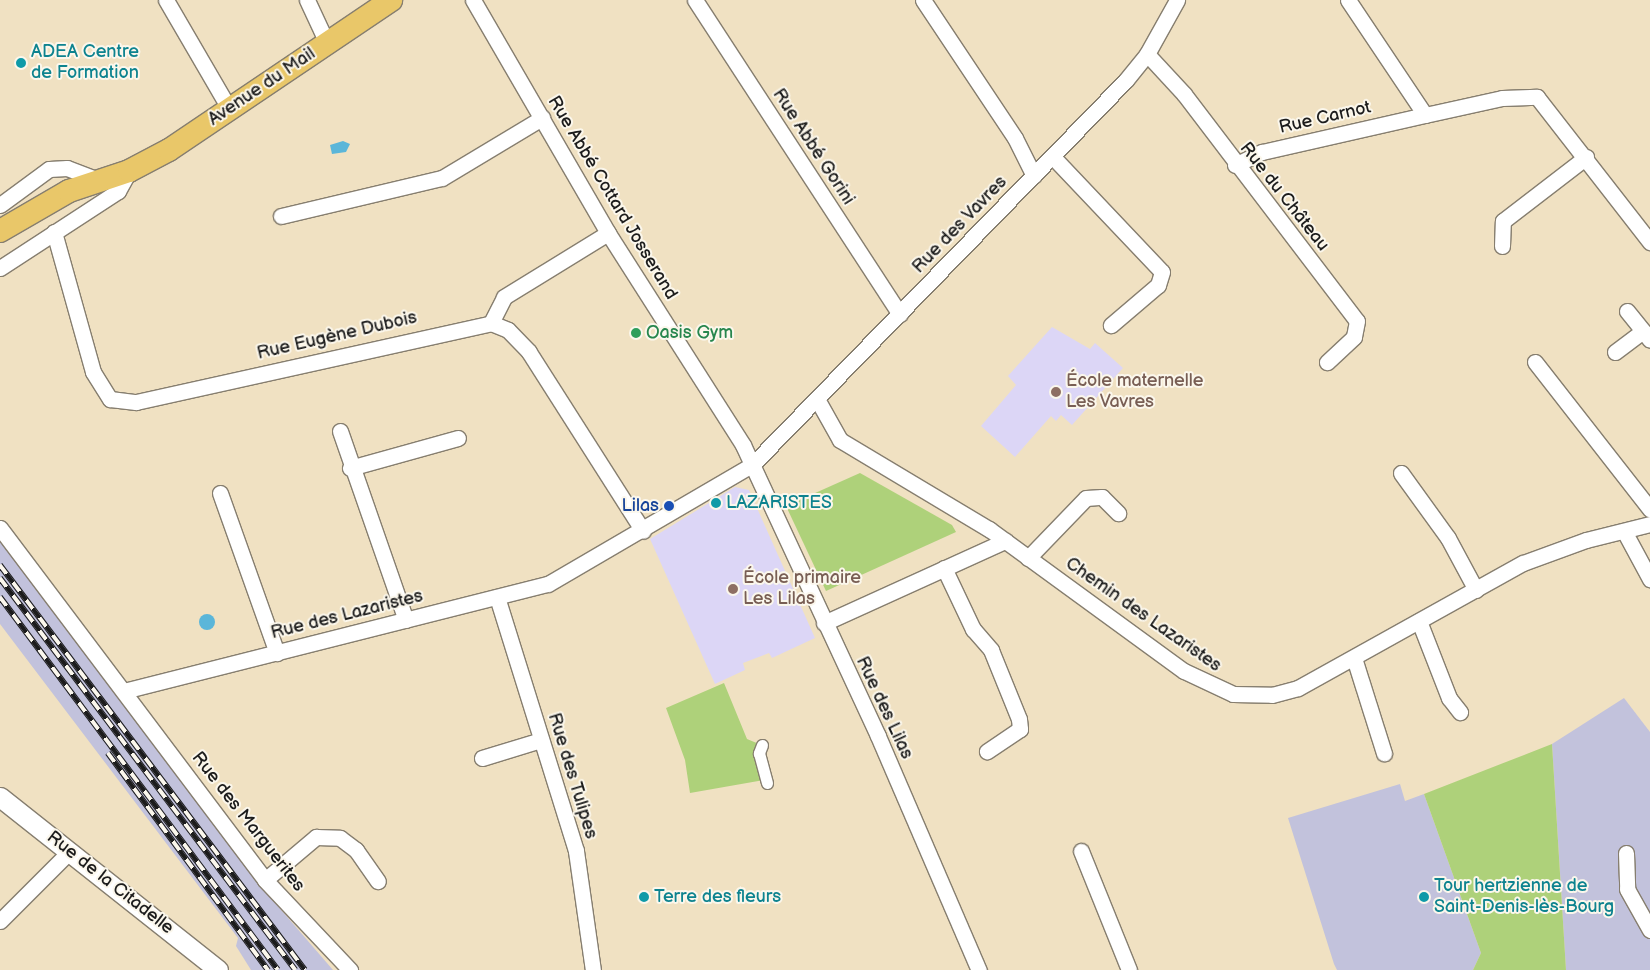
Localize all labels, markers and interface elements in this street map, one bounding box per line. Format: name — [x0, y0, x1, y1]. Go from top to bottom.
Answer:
place label: ADEA Centre de Formation — [31, 42, 139, 84]
street label: Avenue du Mail — [204, 43, 320, 131]
marker: ADEA Centre de Formation — [15, 57, 27, 69]
street label: Rue Abbé Gorini — [767, 85, 859, 209]
street label: Rue Abbé Cottard Josserand — [542, 92, 682, 304]
street label: Rue Carnot — [1277, 97, 1373, 139]
street label: Rue du Château — [1235, 138, 1333, 256]
street label: Rue des Vavres — [908, 172, 1012, 278]
street label: Rue Eugène Dubois — [255, 307, 419, 365]
place label: Oasis Gym — [646, 322, 733, 344]
marker: Oasis Gym — [630, 327, 642, 339]
place label: École maternelle Les Vavres — [1066, 371, 1203, 414]
marker: École maternelle Les Vavres — [1050, 386, 1062, 398]
place label: LAZARISTES — [726, 492, 832, 514]
place label: Lilas — [621, 495, 659, 517]
marker: LAZARISTES — [710, 497, 722, 509]
marker: Lilas — [663, 500, 675, 512]
street label: Chemin des Lazaristes — [1061, 553, 1225, 677]
place label: École primaire Les Lilas — [743, 568, 861, 610]
marker: École primaire Les Lilas — [727, 583, 739, 595]
street label: Rue des Lazaristes — [269, 586, 425, 644]
street label: Rue des Lilas — [851, 653, 917, 763]
street label: Rue des Tulipes — [543, 710, 601, 842]
street label: Rue des Marguerites — [187, 748, 309, 896]
street label: Rue de la Citadelle — [42, 827, 178, 939]
place label: Tour hertzienne de Saint-Denis-lès-Bourg — [1434, 876, 1614, 919]
place label: Terre des fleurs — [654, 886, 781, 908]
marker: Terre des fleurs — [638, 891, 650, 903]
marker: Tour hertzienne de Saint-Denis-lès-Bourg — [1418, 891, 1430, 903]

